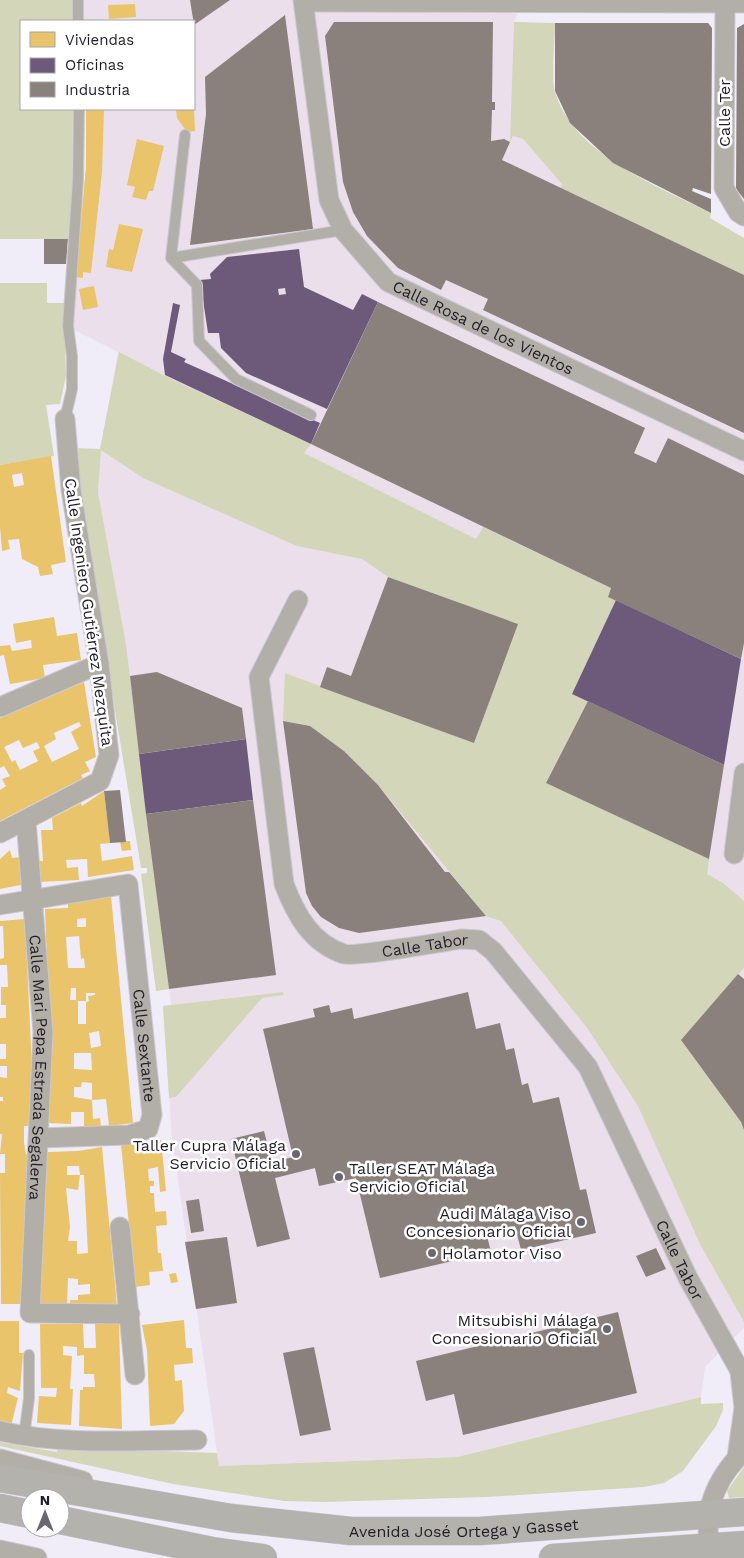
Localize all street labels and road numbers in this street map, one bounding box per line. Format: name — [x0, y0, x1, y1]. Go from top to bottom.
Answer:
street label: Calle Ter — [715, 79, 734, 147]
street label: Calle Rosa de los Vientos — [390, 276, 577, 378]
street label: Calle Ingeniero Gutiérrez Mezquita — [61, 477, 117, 747]
street label: Calle Tabor — [380, 930, 469, 961]
street label: Calle Mari Pepa Estrada Segalerva — [26, 934, 53, 1201]
street label: Calle Sextante — [129, 988, 160, 1103]
street label: Calle Tabor — [652, 1217, 708, 1304]
street label: Avenida José Ortega y Gasset — [349, 1514, 580, 1541]

